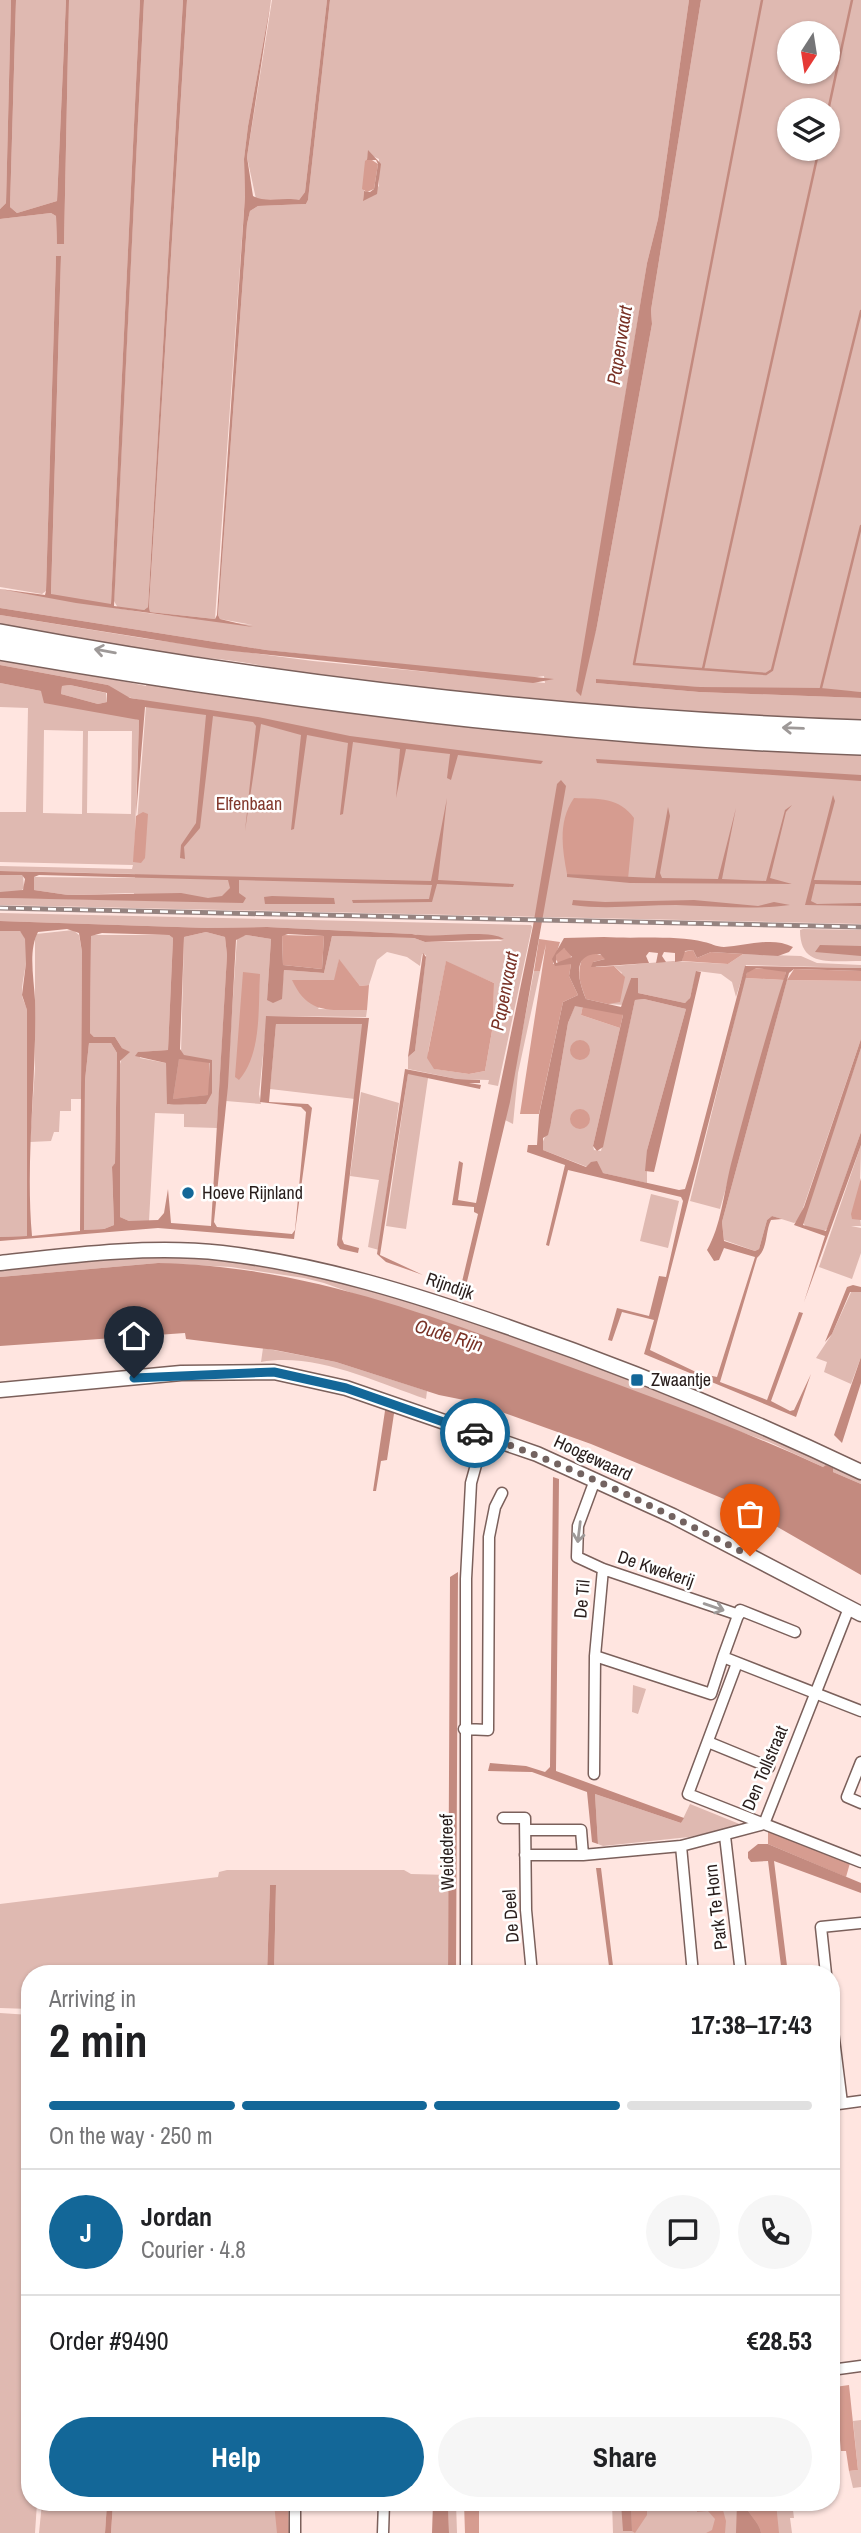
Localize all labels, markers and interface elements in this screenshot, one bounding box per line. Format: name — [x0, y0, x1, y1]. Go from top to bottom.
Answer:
north arrow — [777, 21, 840, 84]
map controls — [777, 21, 840, 161]
button: layers — [777, 98, 840, 161]
water label: Papenvaart — [600, 303, 638, 386]
one-way arrow — [94, 644, 116, 657]
one-way arrow — [782, 721, 805, 734]
park label: Elfenbaan — [216, 791, 282, 816]
water label: Papenvaart — [484, 949, 524, 1033]
place label: Hoeve Rijnland — [202, 1180, 303, 1205]
marker: Hoeve Rijnland — [180, 1185, 196, 1201]
street label: Rijndijk — [423, 1266, 478, 1306]
pin — [104, 1306, 164, 1378]
water label: Oude Rijn — [412, 1312, 486, 1358]
icon: home — [115, 1317, 153, 1355]
place label: Zwaantje — [651, 1367, 711, 1392]
marker: Zwaantje — [629, 1372, 645, 1388]
courier — [440, 1398, 510, 1468]
icon: car — [456, 1414, 494, 1452]
street label: Hoogewaard — [550, 1429, 636, 1487]
pin — [720, 1484, 780, 1556]
icon: bag — [731, 1495, 769, 1533]
one-way arrow — [572, 1520, 585, 1543]
street label: De Kwekerij — [614, 1544, 698, 1593]
street label: De Til — [567, 1579, 596, 1619]
one-way arrow — [702, 1602, 724, 1614]
street label: Den Tollstraat — [735, 1722, 794, 1814]
street label: Weidedreef — [433, 1813, 460, 1890]
street label: Park Te Horn — [698, 1863, 733, 1951]
street label: De Deel — [496, 1889, 525, 1944]
text: Arriving in — [49, 1983, 136, 2014]
text: 17:38–17:43 — [691, 2007, 812, 2042]
text: 2 min — [49, 2009, 148, 2071]
text: On the way · 250 m — [49, 2120, 213, 2151]
button: chat — [646, 2195, 720, 2269]
button: phone — [738, 2195, 812, 2269]
text: Jordan — [141, 2199, 212, 2234]
text: J — [80, 2215, 92, 2250]
text: Courier · 4.8 — [141, 2234, 246, 2265]
text: Order #9490 — [49, 2323, 169, 2358]
text: €28.53 — [747, 2323, 812, 2358]
button: Help — [49, 2417, 424, 2497]
button: Share — [438, 2417, 812, 2497]

